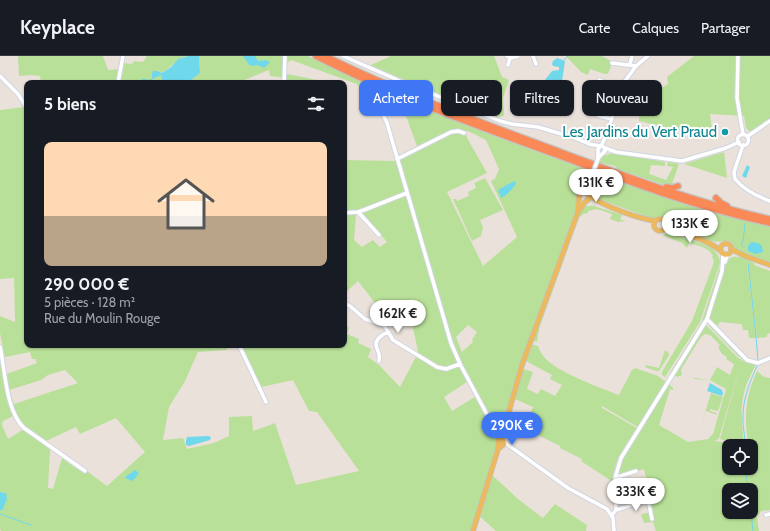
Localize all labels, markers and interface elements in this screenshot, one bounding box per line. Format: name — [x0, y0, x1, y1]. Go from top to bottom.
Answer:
text: Keyplace — [20, 16, 95, 39]
text: Carte — [579, 19, 610, 37]
text: Calques — [632, 19, 679, 37]
text: Partager — [701, 19, 750, 37]
chip: Acheter — [359, 80, 433, 116]
chip: Louer — [441, 80, 502, 116]
chip: Filtres — [510, 80, 574, 116]
chip: Nouveau — [582, 80, 662, 116]
icon: filters — [305, 93, 327, 115]
text: 5 biens — [44, 94, 96, 114]
place label: Les Jardins du Vert Praud — [562, 123, 717, 141]
marker: Les Jardins du Vert Praud — [720, 127, 730, 137]
icon: home — [150, 168, 222, 240]
pin: 131K € — [563, 169, 629, 203]
text: 131K € — [578, 174, 614, 190]
pin: 133K € — [657, 210, 723, 244]
text: 133K € — [671, 215, 709, 231]
text: 290 000 € — [44, 274, 129, 294]
text: 5 pièces · 128 m² — [44, 294, 135, 310]
pin: 162K € — [365, 300, 431, 334]
text: 162K € — [379, 305, 417, 321]
text: Rue du Moulin Rouge — [44, 310, 160, 326]
pin: 290K € — [479, 412, 545, 446]
text: 290K € — [491, 417, 533, 433]
map controls — [722, 439, 758, 519]
button: locate — [722, 439, 758, 475]
pin: 333K € — [603, 478, 669, 512]
text: 333K € — [616, 483, 656, 499]
button: layers — [722, 483, 758, 519]

